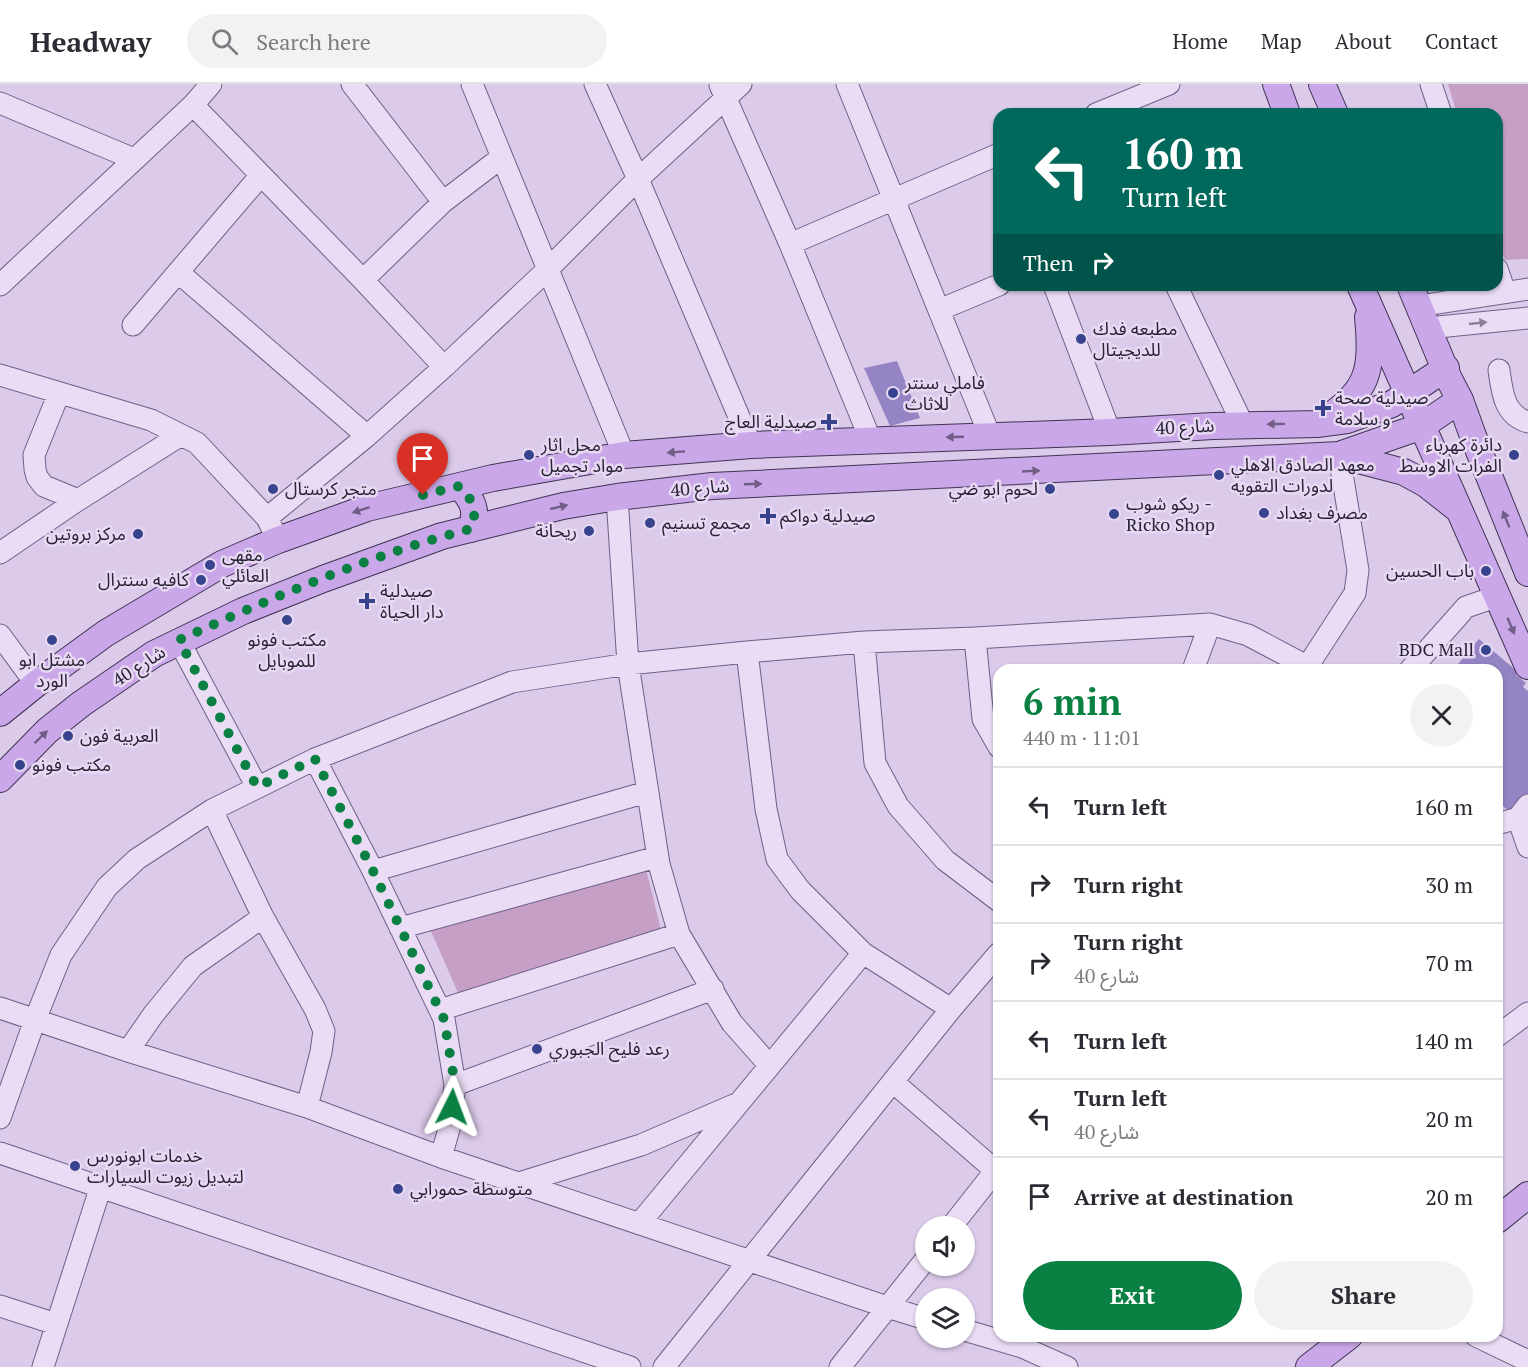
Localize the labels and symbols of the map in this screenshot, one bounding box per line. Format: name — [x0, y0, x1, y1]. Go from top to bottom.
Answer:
place label: مطبعه فدك للديجيتال — [1093, 316, 1177, 361]
one-way arrow — [1469, 318, 1488, 328]
marker: مطبعه فدك للديجيتال — [1074, 332, 1088, 346]
place label: فاملي سنتر للاثاث — [904, 370, 985, 415]
place label: صيدلية صحة و سلامة — [1335, 385, 1429, 430]
marker: فاملي سنتر للاثاث — [886, 386, 900, 400]
marker: صيدلية صحة و سلامة — [1316, 401, 1330, 415]
place label: صيدلية العاج — [725, 409, 817, 435]
street label: شارع 40 — [1155, 412, 1215, 443]
marker: صيدلية العاج — [822, 415, 836, 429]
one-way arrow — [1266, 420, 1285, 429]
place label: محل اثار مواد تجميل — [540, 432, 623, 477]
place label: دائرة كهرباء الفرات الاوسط — [1399, 432, 1502, 477]
pin — [397, 433, 448, 495]
one-way arrow — [945, 433, 964, 442]
one-way arrow — [667, 447, 686, 456]
marker: محل اثار مواد تجميل — [522, 448, 536, 462]
marker: دائرة كهرباء الفرات الاوسط — [1507, 448, 1521, 462]
place label: معهد الصادق الاهلي لدورات التقويه — [1231, 452, 1375, 497]
one-way arrow — [1022, 467, 1041, 476]
marker: معهد الصادق الاهلي لدورات التقويه — [1212, 468, 1226, 482]
street label: شارع 40 — [670, 472, 730, 505]
place label: متجر كرستال — [285, 476, 377, 500]
place label: لحوم ابو ضي — [949, 476, 1038, 503]
one-way arrow — [743, 480, 762, 489]
marker: متجر كرستال — [266, 482, 280, 496]
marker: لحوم ابو ضي — [1043, 482, 1057, 496]
place label: ريكو شوب - Ricko Shop — [1126, 491, 1215, 536]
place label: مصرف بغداد — [1276, 500, 1368, 524]
one-way arrow — [550, 502, 569, 511]
place label: صيدلية دواكم — [780, 503, 876, 529]
one-way arrow — [352, 506, 370, 515]
marker: مصرف بغداد — [1257, 506, 1271, 520]
marker: ريكو شوب - Ricko Shop — [1107, 507, 1121, 521]
marker: صيدلية دواكم — [761, 509, 775, 523]
one-way arrow — [1501, 509, 1511, 527]
place label: مجمع تسنيم — [662, 510, 751, 537]
marker: مجمع تسنيم — [643, 516, 657, 530]
place label: ريحانة — [535, 518, 577, 542]
place label: مركز بروتين — [46, 521, 126, 545]
marker: ريحانة — [582, 524, 596, 538]
marker: مركز بروتين — [131, 527, 145, 541]
place label: مقهى العائلي — [222, 542, 269, 589]
marker: مقهى العائلي — [203, 558, 217, 572]
place label: باب الحسين — [1386, 558, 1474, 582]
marker: باب الحسين — [1479, 564, 1493, 578]
place label: كافيه سنترال — [98, 567, 190, 591]
marker: كافيه سنترال — [194, 573, 208, 587]
place label: صيدلية دار الحياة — [380, 578, 444, 623]
marker: صيدلية دار الحياة — [358, 592, 376, 610]
marker: مكتب فونو للموبايل — [280, 613, 294, 627]
one-way arrow — [1506, 618, 1516, 636]
place label: مكتب فونو للموبايل — [247, 627, 327, 672]
marker: مشتل ابو الورد — [45, 633, 59, 647]
place label: BDC Mall — [1399, 637, 1474, 661]
street label: شارع 40 — [107, 639, 171, 694]
marker: BDC Mall — [1479, 643, 1493, 657]
place label: مشتل ابو الورد — [19, 647, 85, 692]
place label: العربية فون — [80, 723, 158, 747]
marker: العربية فون — [61, 729, 75, 743]
one-way arrow — [33, 731, 48, 744]
place label: مكتب فونو — [32, 752, 111, 776]
marker: مكتب فونو — [13, 758, 27, 772]
place label: رعد فليح الجبوري — [549, 1036, 670, 1062]
marker: رعد فليح الجبوري — [530, 1042, 544, 1056]
position arrow — [420, 1075, 484, 1139]
place label: خدمات ابونورس لتبديل زيوت السيارات — [87, 1143, 244, 1188]
marker: خدمات ابونورس لتبديل زيوت السيارات — [68, 1159, 82, 1173]
place label: متوسطة حمورابي — [410, 1176, 533, 1202]
marker: متوسطة حمورابي — [391, 1182, 405, 1196]

